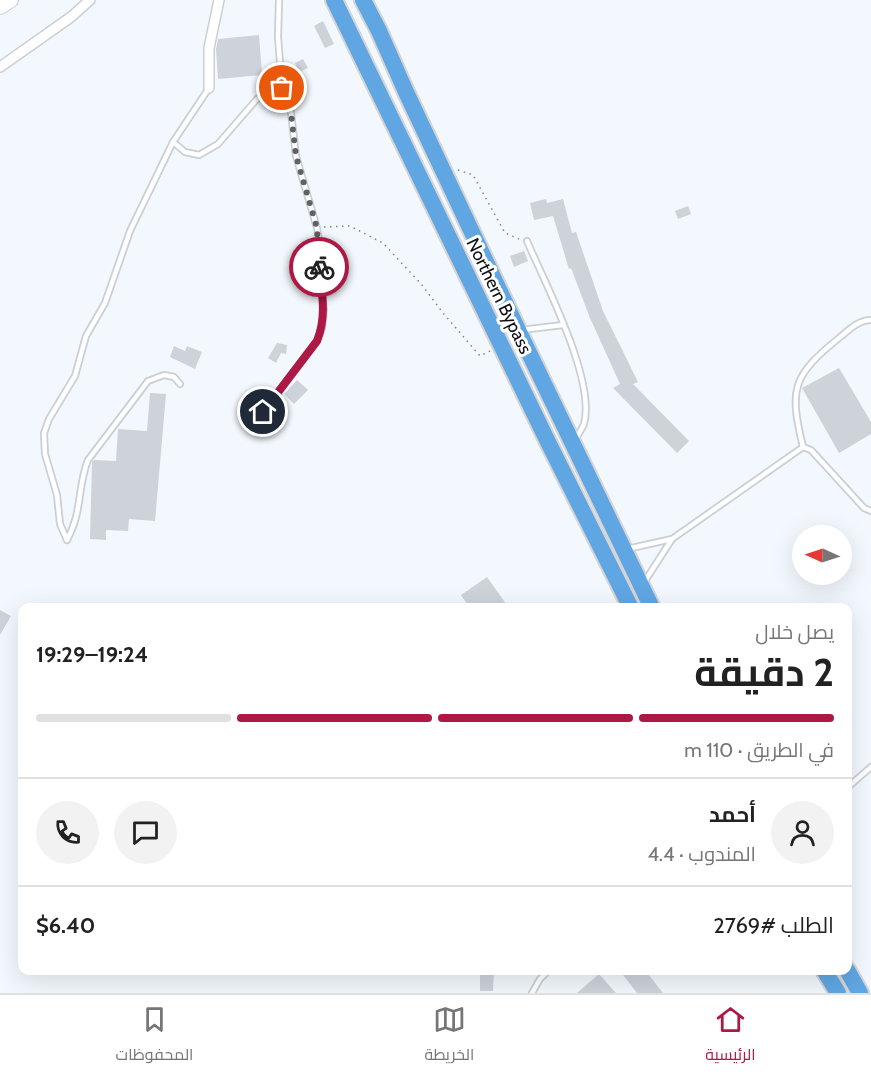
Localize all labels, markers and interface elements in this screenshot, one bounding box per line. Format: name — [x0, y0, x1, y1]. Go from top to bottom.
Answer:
pin — [256, 62, 307, 113]
icon: bag — [265, 71, 298, 104]
street label: Northern Bypass — [462, 235, 536, 357]
courier — [289, 237, 349, 297]
icon: bike — [303, 251, 336, 284]
pin — [237, 386, 288, 437]
icon: home — [246, 395, 279, 428]
north arrow — [792, 525, 852, 585]
map controls — [792, 525, 852, 585]
text: يصل خلال — [755, 620, 834, 644]
text: 19:24–19:29 — [36, 641, 148, 668]
text: 2 دقيقة — [694, 648, 834, 696]
text: في الطريق · 110 m — [684, 738, 834, 762]
button: phone — [36, 801, 99, 864]
button: chat — [114, 801, 177, 864]
text: أحمد — [709, 801, 756, 828]
button: person — [771, 801, 834, 864]
text: المندوب · 4.4 — [648, 842, 756, 866]
text: $6.40 — [36, 912, 95, 939]
text: الطلب #2769 — [713, 912, 834, 939]
tab: المحفوظات — [116, 1003, 193, 1069]
tab: الخريطة — [424, 1003, 474, 1069]
tab: الرئيسية — [705, 1003, 756, 1069]

